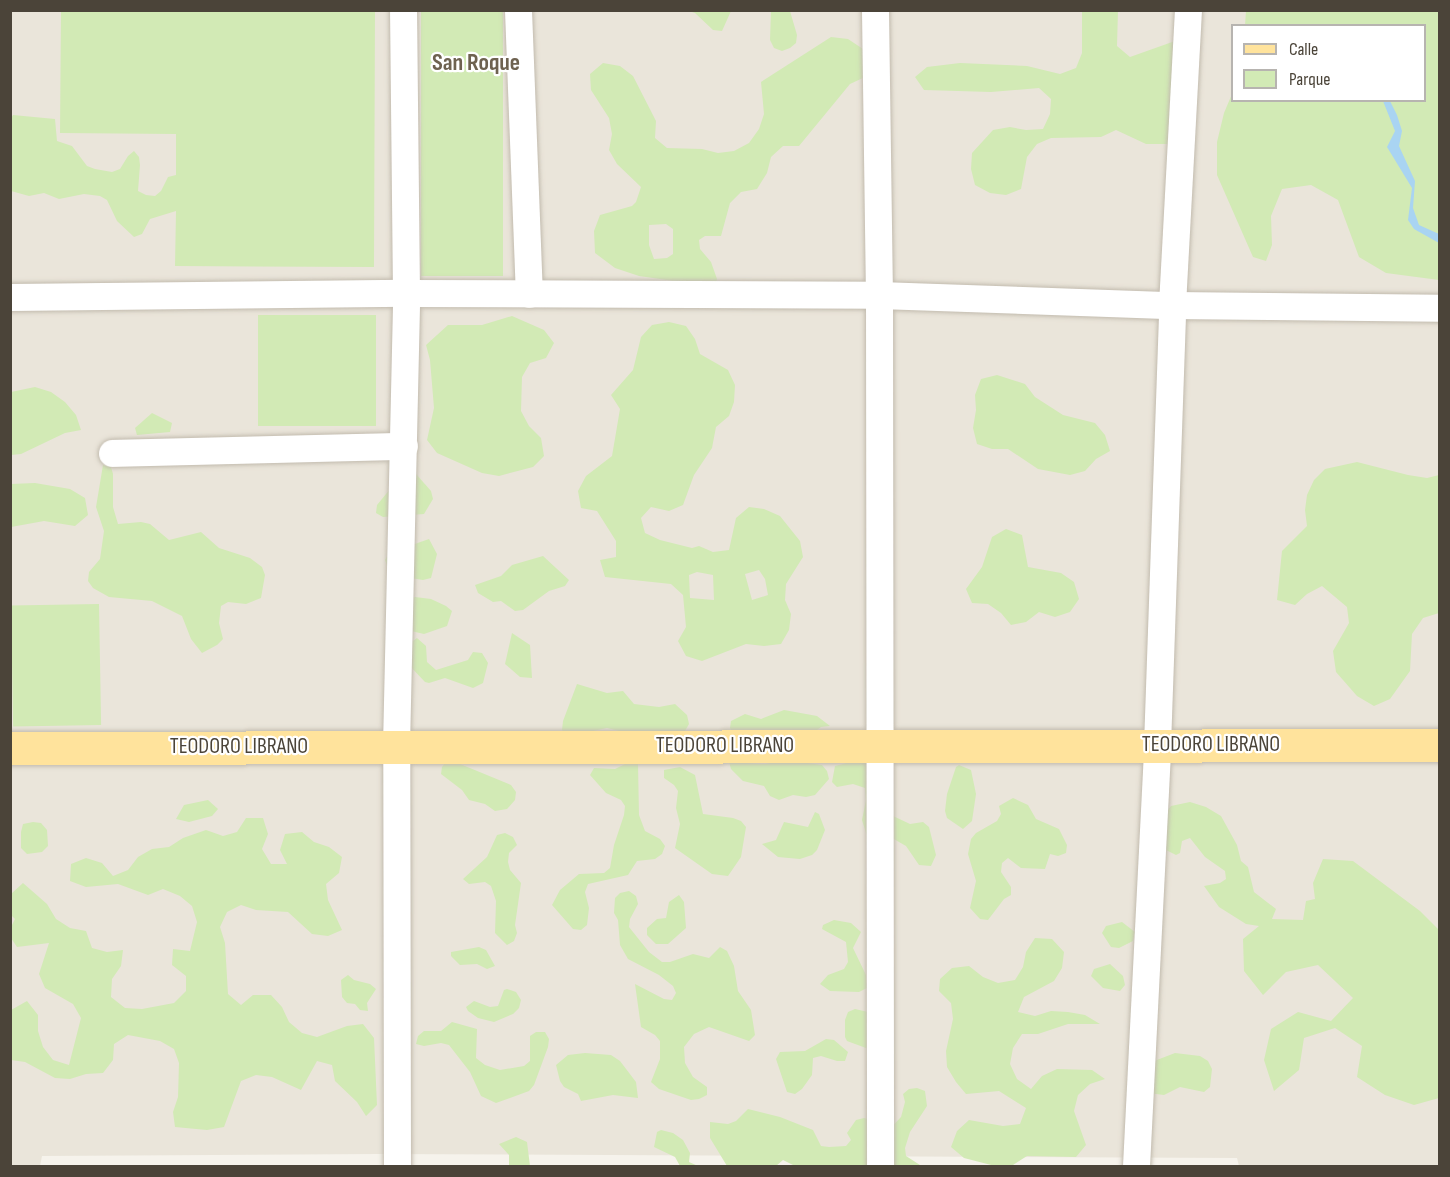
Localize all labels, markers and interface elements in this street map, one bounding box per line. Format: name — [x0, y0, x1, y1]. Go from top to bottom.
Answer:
legend — [1231, 24, 1426, 102]
text: Calle — [1289, 39, 1318, 60]
district label: San Roque — [432, 49, 520, 77]
text: Parque — [1289, 69, 1330, 90]
street label: TEODORO LIBRANO — [1142, 732, 1280, 758]
street label: TEODORO LIBRANO — [656, 733, 794, 759]
street label: TEODORO LIBRANO — [170, 734, 308, 760]

